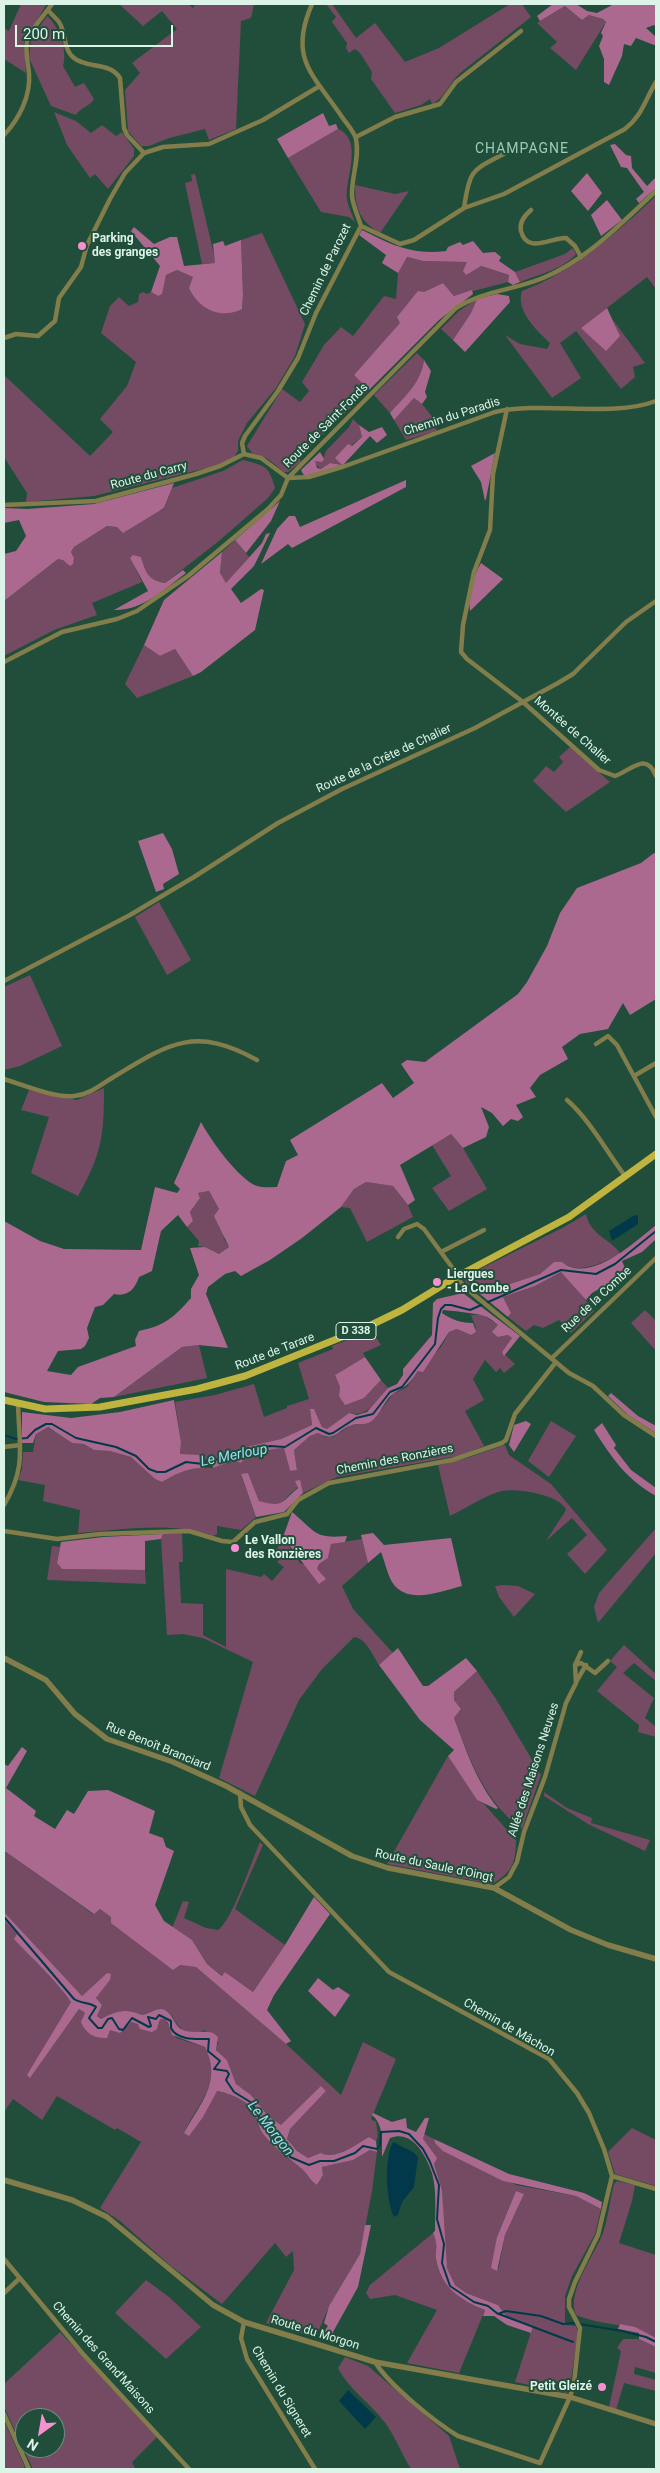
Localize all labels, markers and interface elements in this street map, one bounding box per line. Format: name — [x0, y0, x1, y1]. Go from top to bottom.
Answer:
scale bar — [18, 15, 175, 47]
text: 200 m — [23, 25, 65, 43]
district label: CHAMPAGNE — [474, 141, 570, 157]
street label: Chemin de Parozet — [297, 222, 355, 318]
place label: Parking des granges — [92, 232, 158, 260]
marker: Parking des granges — [76, 240, 88, 252]
street label: Route de Saint-Fonds — [281, 381, 371, 471]
street label: Chemin du Paradis — [402, 395, 502, 439]
street label: Route du Carry — [109, 459, 189, 493]
street label: Montée de Chalier — [531, 694, 613, 768]
street label: Route de la Crête de Chalier — [314, 721, 454, 797]
street label: Rue de la Combe — [559, 1264, 635, 1336]
place label: Liergues - La Combe — [447, 1268, 509, 1296]
marker: Liergues - La Combe — [431, 1276, 443, 1288]
road number: D 338 — [336, 1322, 376, 1340]
street label: Route de Tarare — [233, 1330, 317, 1374]
water label: Le Merloup — [199, 1441, 269, 1471]
street label: Chemin des Ronzières — [335, 1442, 455, 1478]
place label: Le Vallon des Ronzières — [245, 1534, 321, 1562]
marker: Le Vallon des Ronzières — [229, 1542, 241, 1554]
street label: Allée des Maisons Neuves — [505, 1701, 563, 1839]
street label: Rue Benoît Branciard — [104, 1719, 212, 1775]
street label: Route du Saule d'Oingt — [374, 1846, 494, 1886]
street label: Chemin de Mâchon — [461, 1996, 557, 2060]
water label: Le Morgon — [243, 2098, 297, 2160]
street label: Chemin des Grand'Maisons — [49, 2299, 157, 2417]
street label: Route du Morgon — [269, 2313, 361, 2353]
street label: Chemin du Signeret — [248, 2344, 314, 2440]
place label: Petit Gleizé — [530, 2380, 592, 2394]
marker: Petit Gleizé — [596, 2381, 608, 2393]
north arrow — [15, 2408, 65, 2458]
text: N — [24, 2435, 41, 2454]

